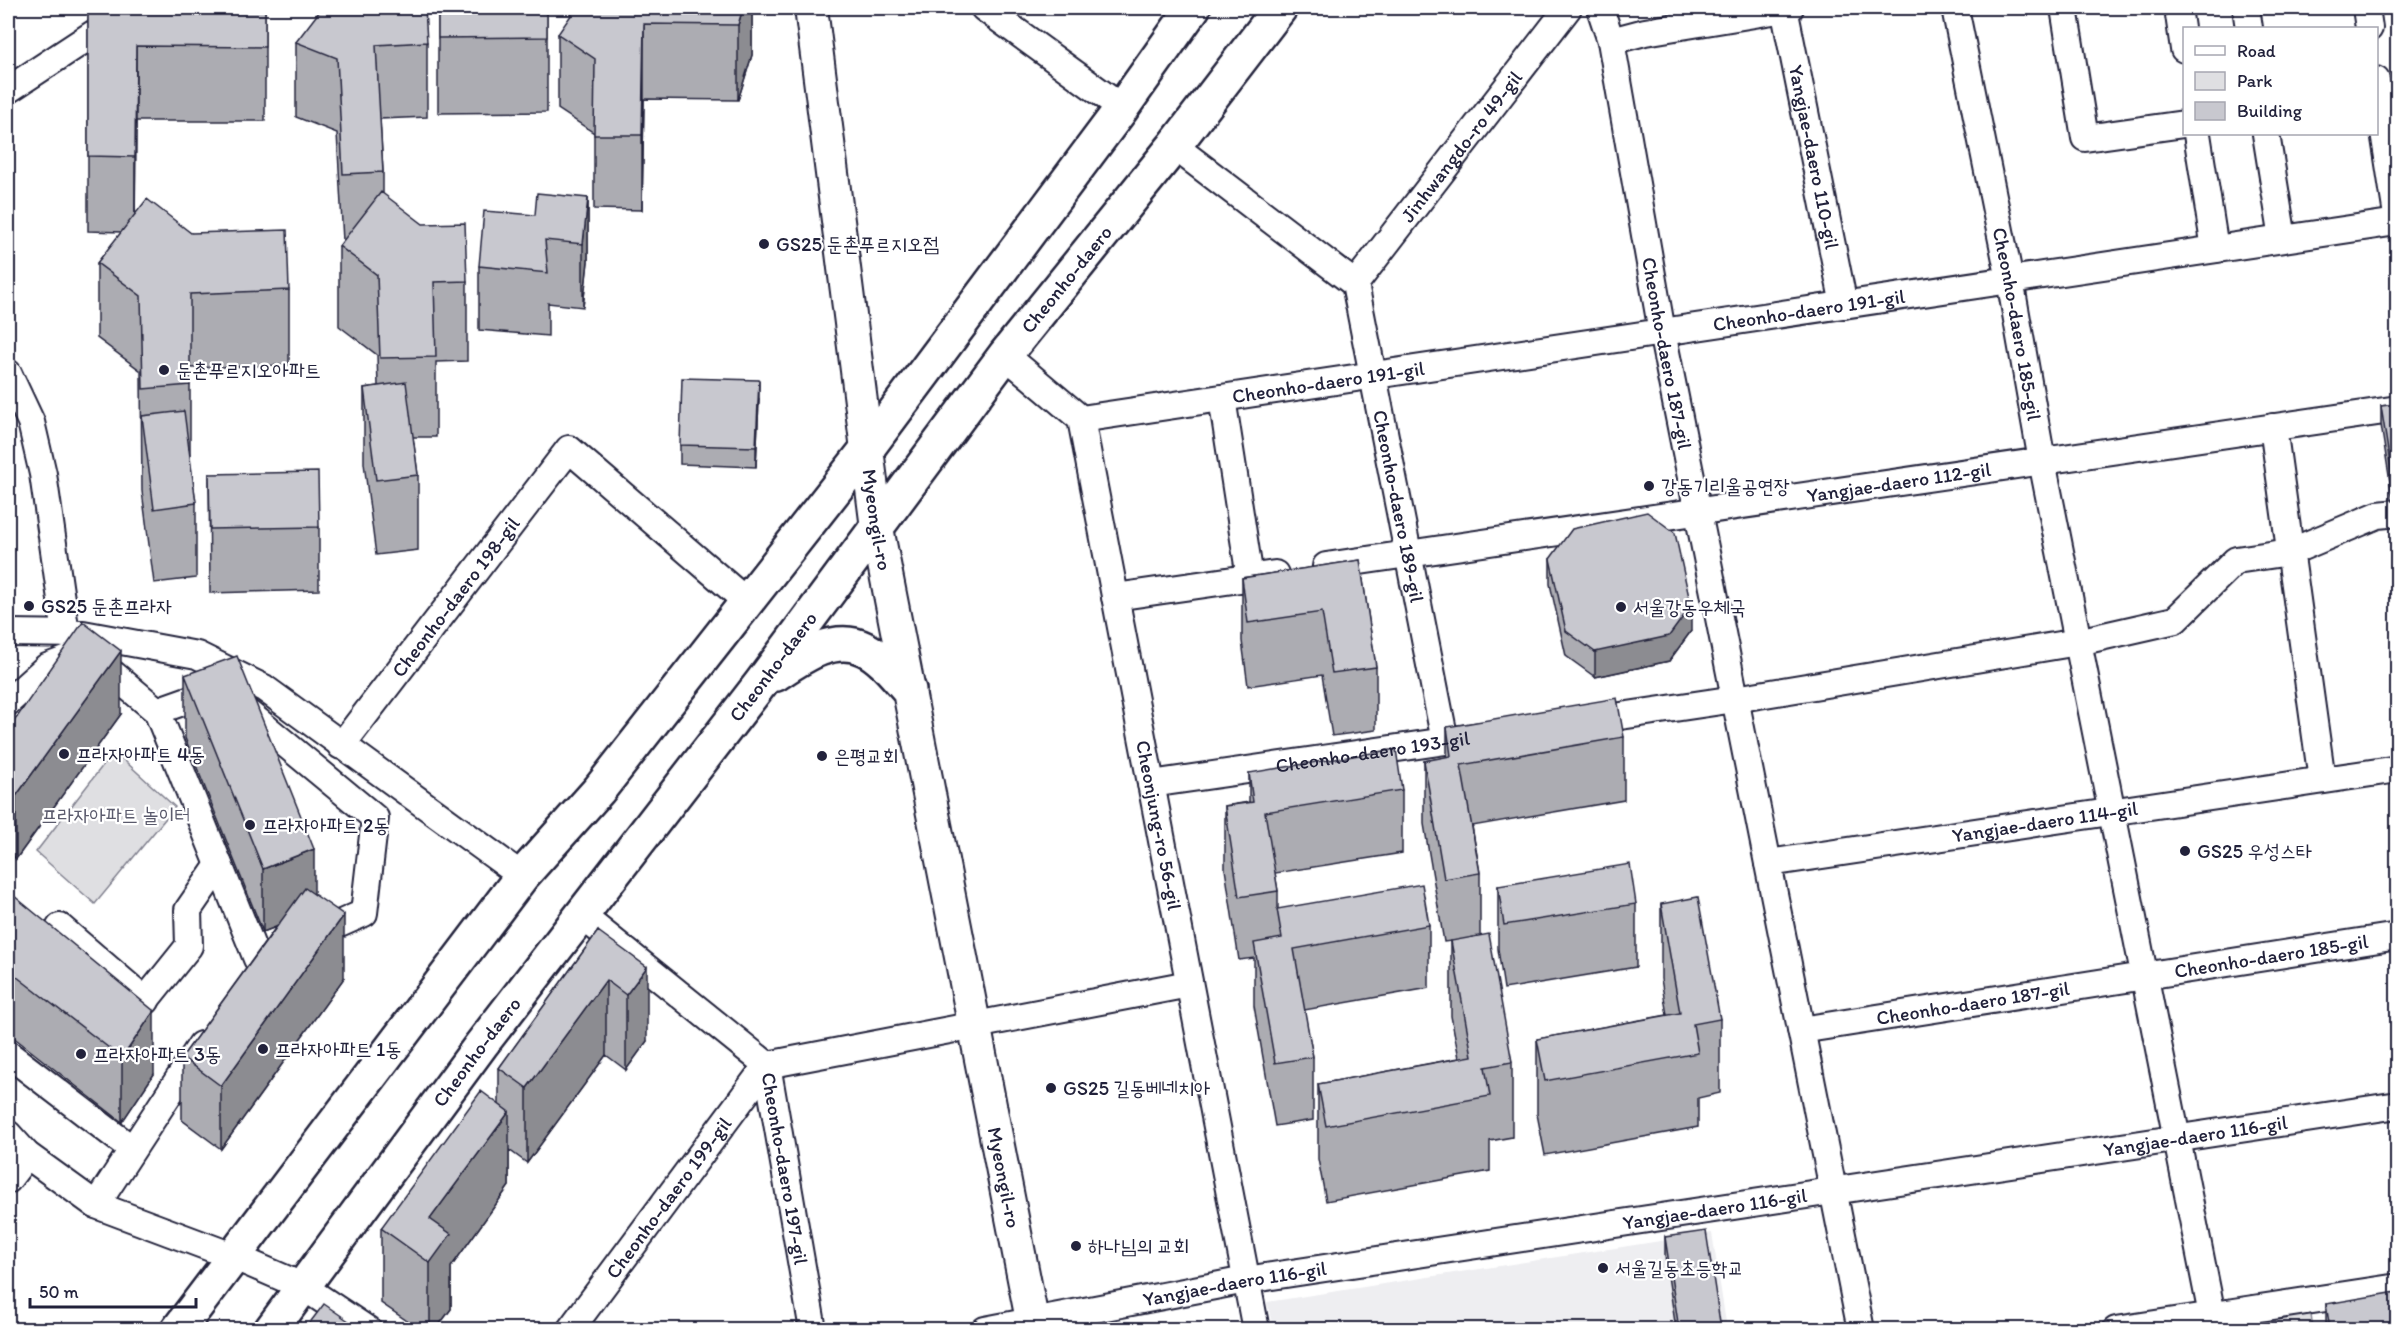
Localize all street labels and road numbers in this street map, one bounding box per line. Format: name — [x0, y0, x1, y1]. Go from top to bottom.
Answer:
street label: Yangjae-daero 110-gil — [1784, 63, 1844, 252]
street label: Jinhwangdo-ro 49-gil — [1395, 66, 1527, 227]
street label: Cheonho-daero — [1016, 220, 1117, 338]
street label: Cheonho-daero 185-gil — [1988, 225, 2047, 423]
street label: Cheonho-daero 187-gil — [1637, 255, 1697, 452]
street label: Cheonho-daero 191-gil — [1711, 284, 1907, 336]
street label: Cheonho-daero 191-gil — [1230, 356, 1426, 408]
street label: Cheonho-daero 189-gil — [1368, 408, 1430, 605]
street label: Yangjae-daero 112-gil — [1805, 457, 1993, 507]
street label: Myeongil-ro — [858, 468, 897, 573]
street label: Cheonho-daero 198-gil — [386, 512, 525, 682]
street label: Cheonho-daero — [724, 607, 822, 726]
street label: Cheonho-daero 193-gil — [1274, 726, 1472, 778]
street label: Cheonjung-ro 56-gil — [1131, 738, 1187, 913]
street label: Yangjae-daero 114-gil — [1951, 796, 2140, 847]
street label: Cheonho-daero 185-gil — [2173, 929, 2370, 983]
street label: Cheonho-daero 187-gil — [1875, 976, 2072, 1030]
street label: Cheonho-daero — [428, 992, 526, 1112]
street label: Cheonho-daero 197-gil — [756, 1070, 814, 1267]
street label: Yangjae-daero 116-gil — [2102, 1110, 2289, 1162]
street label: Cheonho-daero 199-gil — [601, 1112, 737, 1283]
street label: Myeongil-ro — [983, 1125, 1026, 1230]
street label: Yangjae-daero 116-gil — [1621, 1183, 1809, 1235]
street label: Yangjae-daero 116-gil — [1141, 1256, 1328, 1311]

